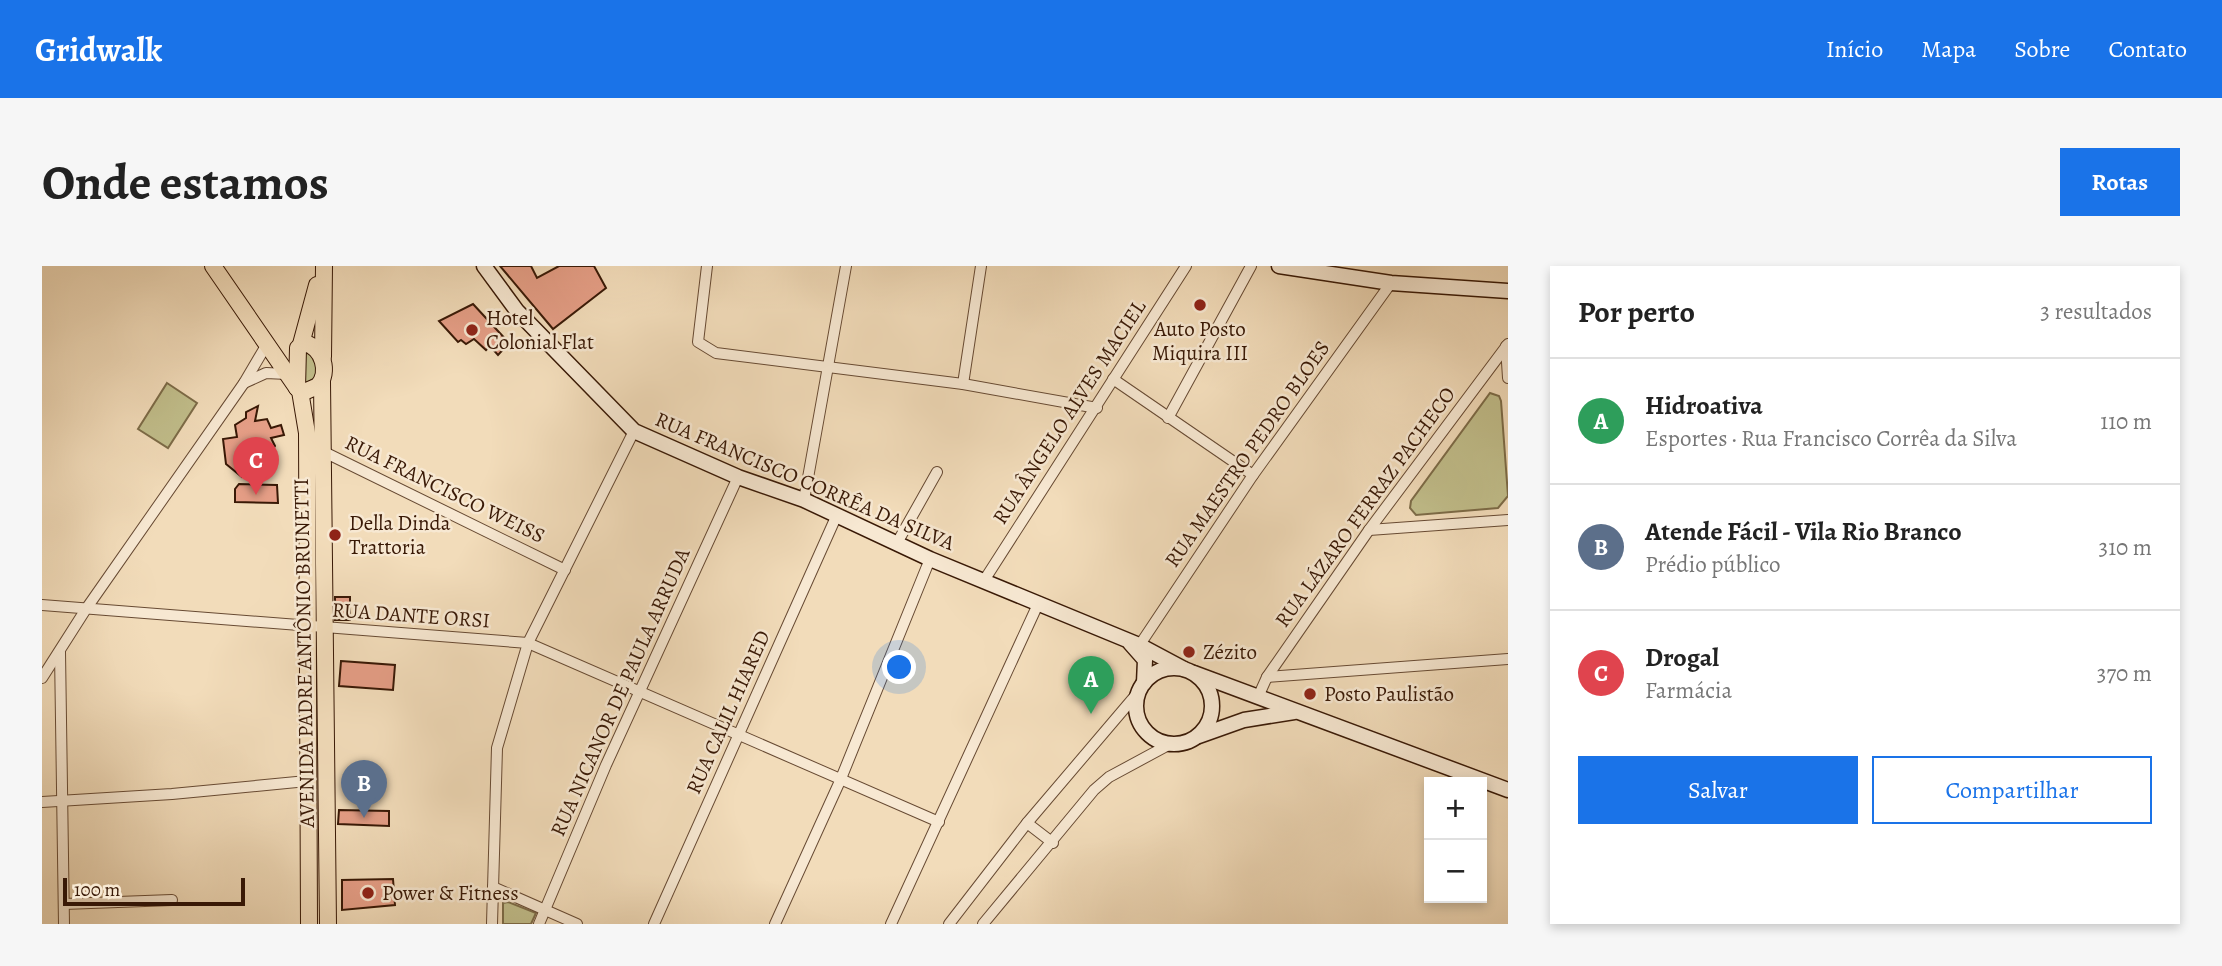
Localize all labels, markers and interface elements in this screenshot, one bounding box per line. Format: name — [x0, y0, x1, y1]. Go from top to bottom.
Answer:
text: Gridwalk — [35, 27, 162, 72]
text: Início — [1826, 33, 1883, 65]
text: Mapa — [1921, 33, 1976, 65]
text: Sobre — [2014, 33, 2070, 65]
text: Contato — [2108, 33, 2187, 65]
button: Rotas — [2060, 148, 2180, 216]
text: Onde estamos — [42, 149, 329, 216]
text: Por perto — [1578, 292, 1695, 332]
street label: RUA ÂNGELO ALVES MACIEL — [986, 294, 1152, 530]
text: 3 resultados — [2040, 296, 2152, 327]
marker: Auto Posto Miquira III — [1192, 297, 1208, 313]
place label: Hotel Colonial Flat — [486, 304, 594, 356]
place label: Auto Posto Miquira III — [1152, 315, 1248, 367]
marker: Hotel Colonial Flat — [464, 322, 480, 338]
street label: RUA MAESTRO PEDRO BLOES — [1158, 335, 1336, 573]
street label: RUA LÁZARO FERRAZ PACHECO — [1268, 381, 1462, 633]
text: Hidroativa — [1645, 388, 1763, 423]
street label: RUA FRANCISCO CORRÊA DA SILVA — [651, 405, 960, 557]
text: A — [1594, 406, 1608, 437]
text: 110 m — [2100, 406, 2152, 437]
text: Esportes · Rua Francisco Corrêa da Silva — [1645, 423, 2017, 454]
street label: RUA FRANCISCO WEISS — [340, 428, 550, 550]
pin: C — [233, 437, 279, 495]
street label: AVENIDA PADRE ANTÔNIO BRUNETTI — [287, 478, 321, 829]
place label: Della Dinda Trattoria — [349, 509, 451, 561]
text: Atende Fácil - Vila Rio Branco — [1645, 514, 1962, 549]
marker: Della Dinda Trattoria — [327, 527, 343, 543]
text: B — [1594, 532, 1608, 563]
text: 310 m — [2099, 532, 2152, 563]
street label: RUA NICANOR DE PAULA ARRUDA — [544, 543, 697, 840]
text: Prédio público — [1645, 549, 1780, 580]
street label: RUA DANTE ORSI — [331, 596, 491, 634]
street label: RUA CALIL HIARED — [679, 626, 777, 798]
place label: Zézito — [1203, 638, 1257, 666]
text: Drogal — [1645, 640, 1719, 675]
marker: Zézito — [1181, 644, 1197, 660]
your location — [882, 650, 916, 684]
pin: A — [1068, 656, 1114, 714]
text: C — [1594, 658, 1608, 689]
text: 370 m — [2097, 658, 2152, 689]
text: Farmácia — [1645, 675, 1732, 706]
place label: Posto Paulistão — [1324, 680, 1454, 708]
marker: Posto Paulistão — [1302, 686, 1318, 702]
button: Salvar — [1578, 756, 1858, 824]
button: Compartilhar — [1872, 756, 2152, 824]
pin: B — [341, 760, 387, 818]
map controls — [1424, 777, 1487, 903]
button: + — [1424, 777, 1487, 840]
button: − — [1424, 840, 1487, 903]
scale bar — [63, 875, 245, 907]
text: 100 m — [74, 877, 120, 903]
place label: Power & Fitness — [382, 879, 519, 907]
marker: Power & Fitness — [360, 885, 376, 901]

